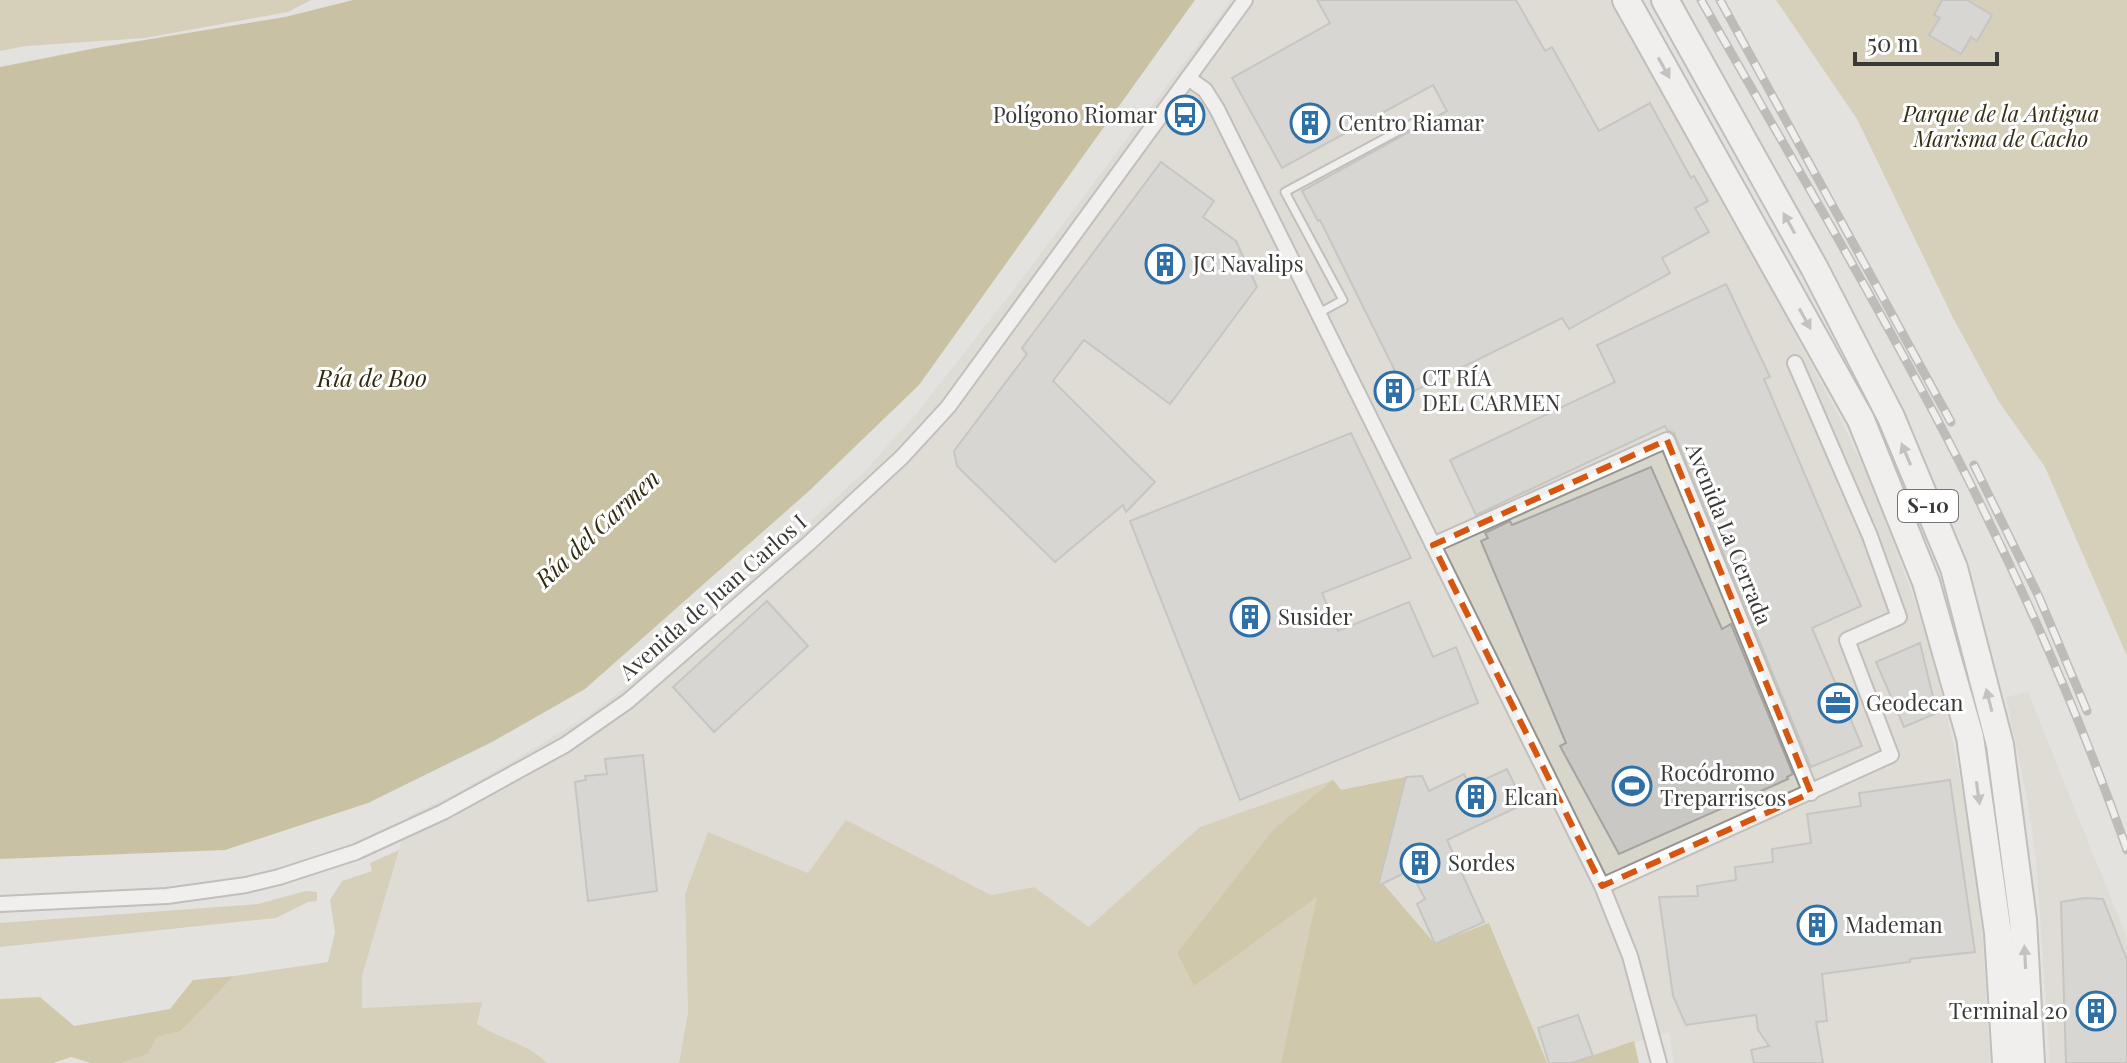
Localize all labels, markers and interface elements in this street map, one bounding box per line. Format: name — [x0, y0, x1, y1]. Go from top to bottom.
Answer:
scale bar — [1855, 16, 1997, 66]
text: 50 m — [1867, 26, 1919, 58]
one-way arrow — [1657, 57, 1671, 79]
bus stop icon: Polígono Riomar — [1164, 94, 1206, 136]
park label: Parque de la Antigua Marisma de Cacho — [1902, 98, 2099, 153]
place label: Polígono Riomar — [993, 99, 1157, 129]
building icon: Centro Riamar — [1289, 102, 1331, 144]
place label: Centro Riamar — [1338, 107, 1484, 137]
one-way arrow — [1782, 211, 1796, 234]
building icon: JC Navalips — [1144, 243, 1186, 285]
place label: JC Navalips — [1192, 248, 1303, 278]
one-way arrow — [1798, 308, 1811, 331]
water label: Ría de Boo — [316, 361, 427, 393]
place label: CT RÍA DEL CARMEN — [1422, 362, 1560, 417]
building icon: CT RÍA DEL CARMEN — [1373, 370, 1415, 412]
street label: Avenida La Cerrada — [1679, 437, 1780, 629]
one-way arrow — [1900, 442, 1913, 466]
water label: Ría del Carmen — [527, 461, 666, 594]
road number: S-10 — [1898, 490, 1958, 522]
street label: Avenida de Juan Carlos I — [612, 507, 812, 687]
building icon: Susider — [1229, 596, 1271, 638]
place label: Susider — [1278, 601, 1353, 631]
office icon: Geodecan — [1817, 682, 1859, 724]
place label: Geodecan — [1866, 687, 1963, 717]
one-way arrow — [1983, 687, 1995, 712]
place label: Rocódromo Treparriscos — [1660, 757, 1786, 812]
sports icon: Rocódromo Treparriscos — [1611, 765, 1653, 807]
building icon: Elcan — [1455, 776, 1497, 818]
place label: Elcan — [1504, 781, 1558, 811]
one-way arrow — [1972, 781, 1985, 806]
building icon: Sordes — [1399, 842, 1441, 884]
place label: Sordes — [1448, 847, 1515, 877]
building icon: Mademan — [1796, 904, 1838, 946]
place label: Mademan — [1845, 909, 1943, 939]
one-way arrow — [2019, 944, 2032, 969]
building icon: Terminal 20 — [2075, 990, 2117, 1032]
place label: Terminal 20 — [1949, 995, 2068, 1025]

